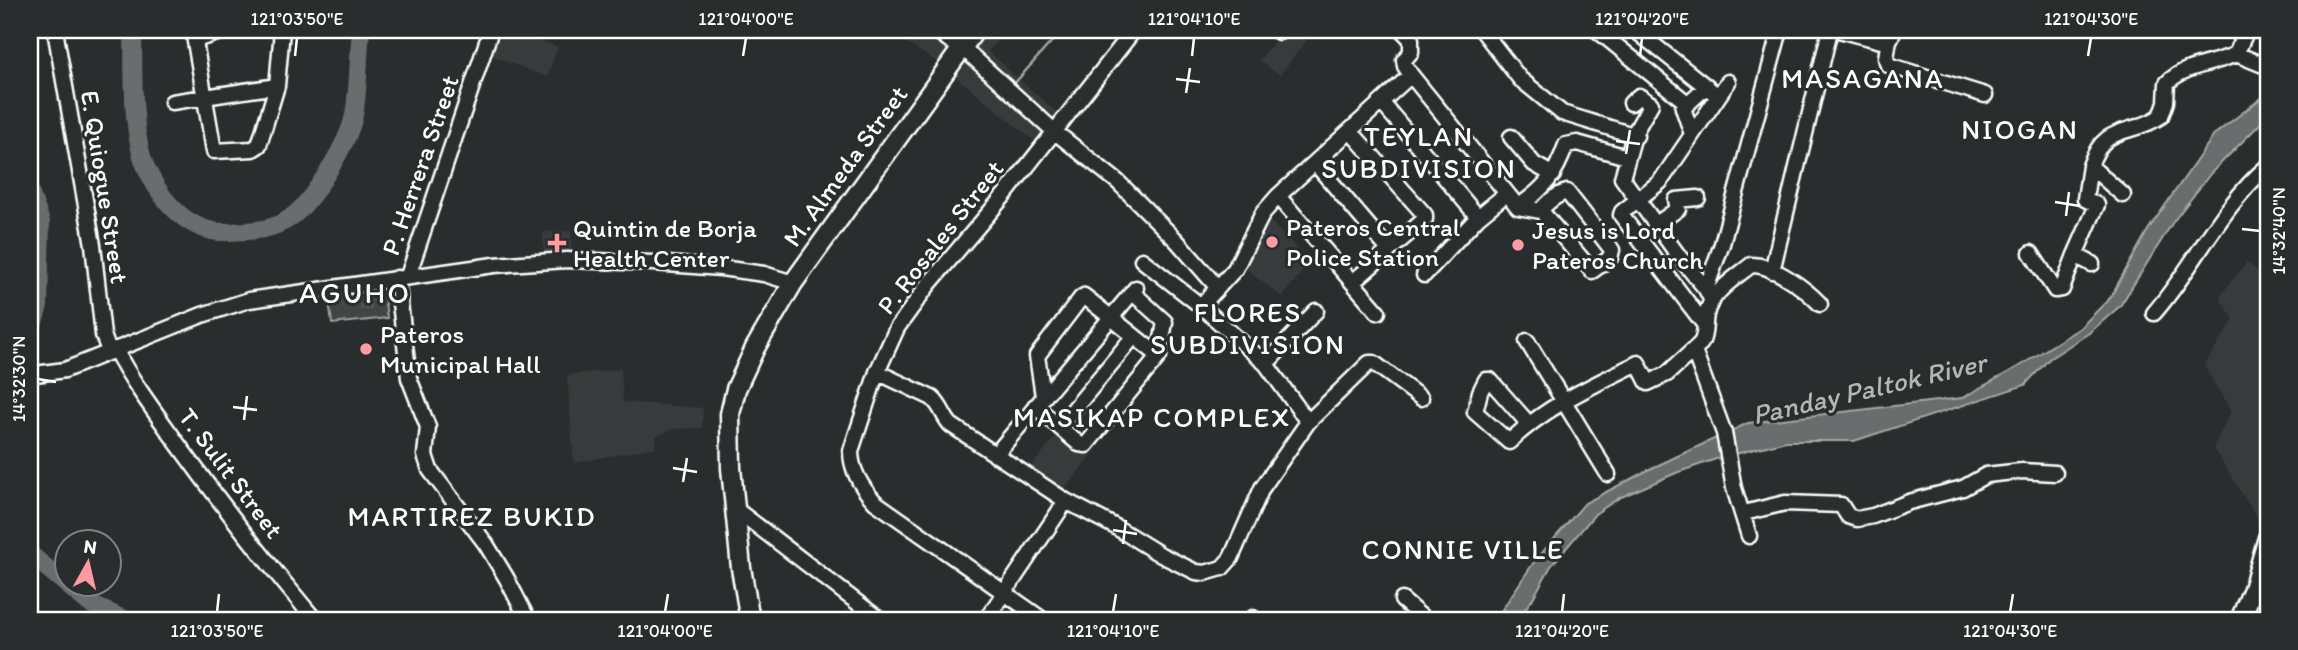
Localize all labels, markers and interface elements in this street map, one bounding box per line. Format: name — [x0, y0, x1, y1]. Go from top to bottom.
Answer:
text: 121°03'50"E — [251, 8, 343, 30]
text: 121°04'00"E — [698, 8, 794, 30]
text: 121°04'10"E — [1148, 8, 1240, 30]
text: 121°04'20"E — [1595, 8, 1689, 30]
text: 121°04'30"E — [2044, 8, 2138, 30]
district label: MASAGANA — [1781, 61, 1945, 95]
street label: P. Herrera Street — [374, 71, 466, 259]
street label: M. Almeda Street — [776, 79, 914, 253]
street label: E. Quiogue Street — [74, 88, 136, 286]
district label: NIOGAN — [1961, 112, 2079, 146]
district label: TEYLAN SUBDIVISION — [1321, 119, 1517, 185]
street label: P. Rosales Street — [870, 153, 1010, 321]
text: 14°32'40"N — [2268, 187, 2290, 275]
place label: Pateros Central Police Station — [1286, 211, 1460, 273]
place label: Quintin de Borja Health Center — [573, 212, 757, 274]
place label: Jesus is Lord Pateros Church — [1532, 214, 1703, 276]
marker: Quintin de Borja Health Center — [547, 233, 567, 253]
marker: Pateros Central Police Station — [1264, 234, 1280, 250]
marker: Jesus is Lord Pateros Church — [1510, 237, 1526, 253]
district label: AGUHO — [299, 274, 411, 311]
district label: FLORES SUBDIVISION — [1150, 295, 1346, 361]
place label: Pateros Municipal Hall — [380, 318, 541, 380]
text: 14°32'30"N — [8, 336, 30, 422]
marker: Pateros Municipal Hall — [358, 341, 374, 357]
water label: Panday Paltok River — [1749, 344, 1993, 431]
district label: MASIKAP COMPLEX — [1013, 400, 1291, 434]
street label: T. Sulit Street — [172, 402, 291, 545]
district label: MARTIREZ BUKID — [347, 499, 597, 533]
north arrow — [52, 528, 122, 598]
district label: CONNIE VILLE — [1362, 532, 1564, 566]
text: N — [82, 534, 98, 559]
text: 121°03'50"E — [171, 620, 263, 642]
text: 121°04'00"E — [617, 620, 713, 642]
text: 121°04'10"E — [1067, 620, 1159, 642]
text: 121°04'20"E — [1515, 620, 1609, 642]
text: 121°04'30"E — [1963, 620, 2057, 642]

